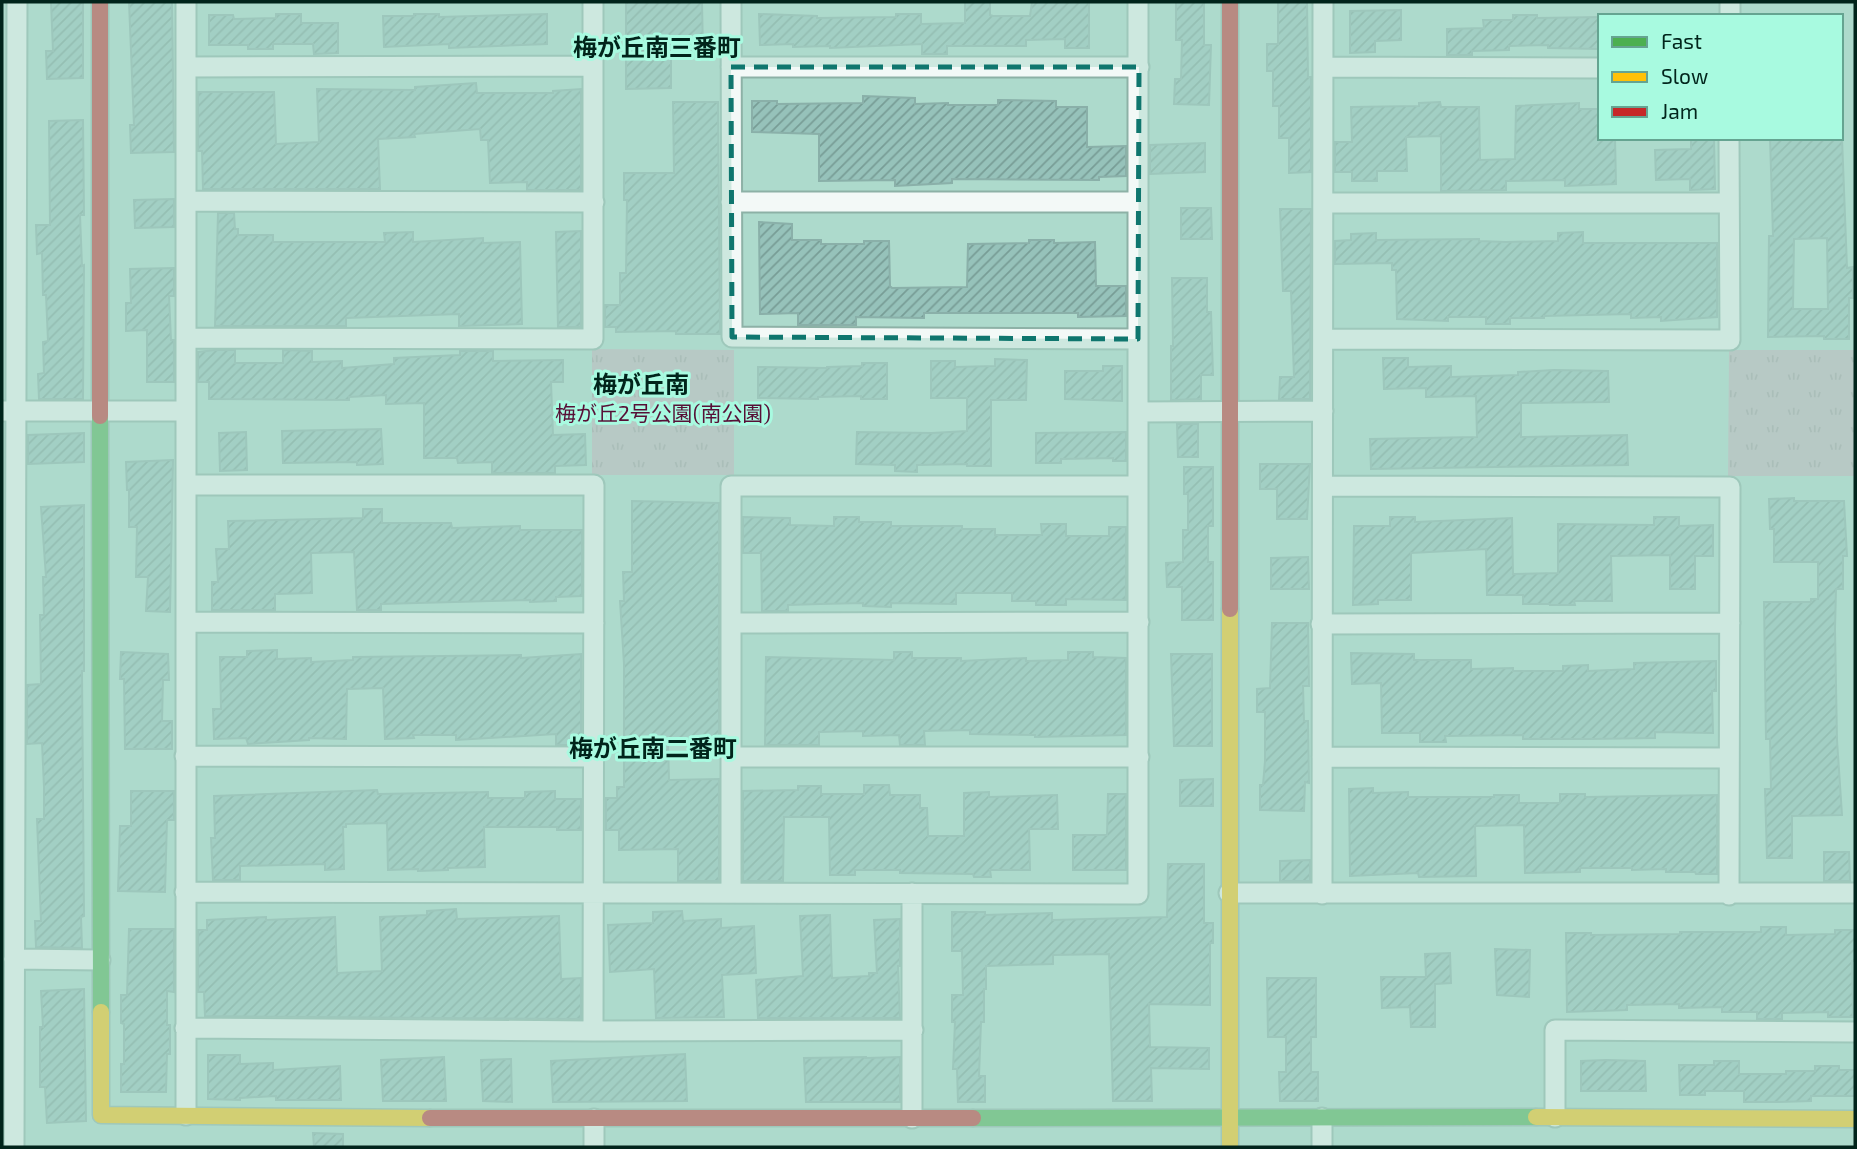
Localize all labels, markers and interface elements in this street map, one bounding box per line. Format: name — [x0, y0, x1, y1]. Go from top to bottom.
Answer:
legend — [1598, 14, 1843, 140]
text: Fast — [1661, 28, 1702, 53]
district label: 梅が丘南三番町 — [573, 32, 741, 61]
text: Slow — [1661, 63, 1708, 88]
text: Jam — [1661, 98, 1698, 123]
district label: 梅が丘南 — [593, 369, 689, 398]
park label: 梅が丘2号公園(南公園) — [555, 400, 771, 425]
district label: 梅が丘南二番町 — [569, 733, 737, 762]

